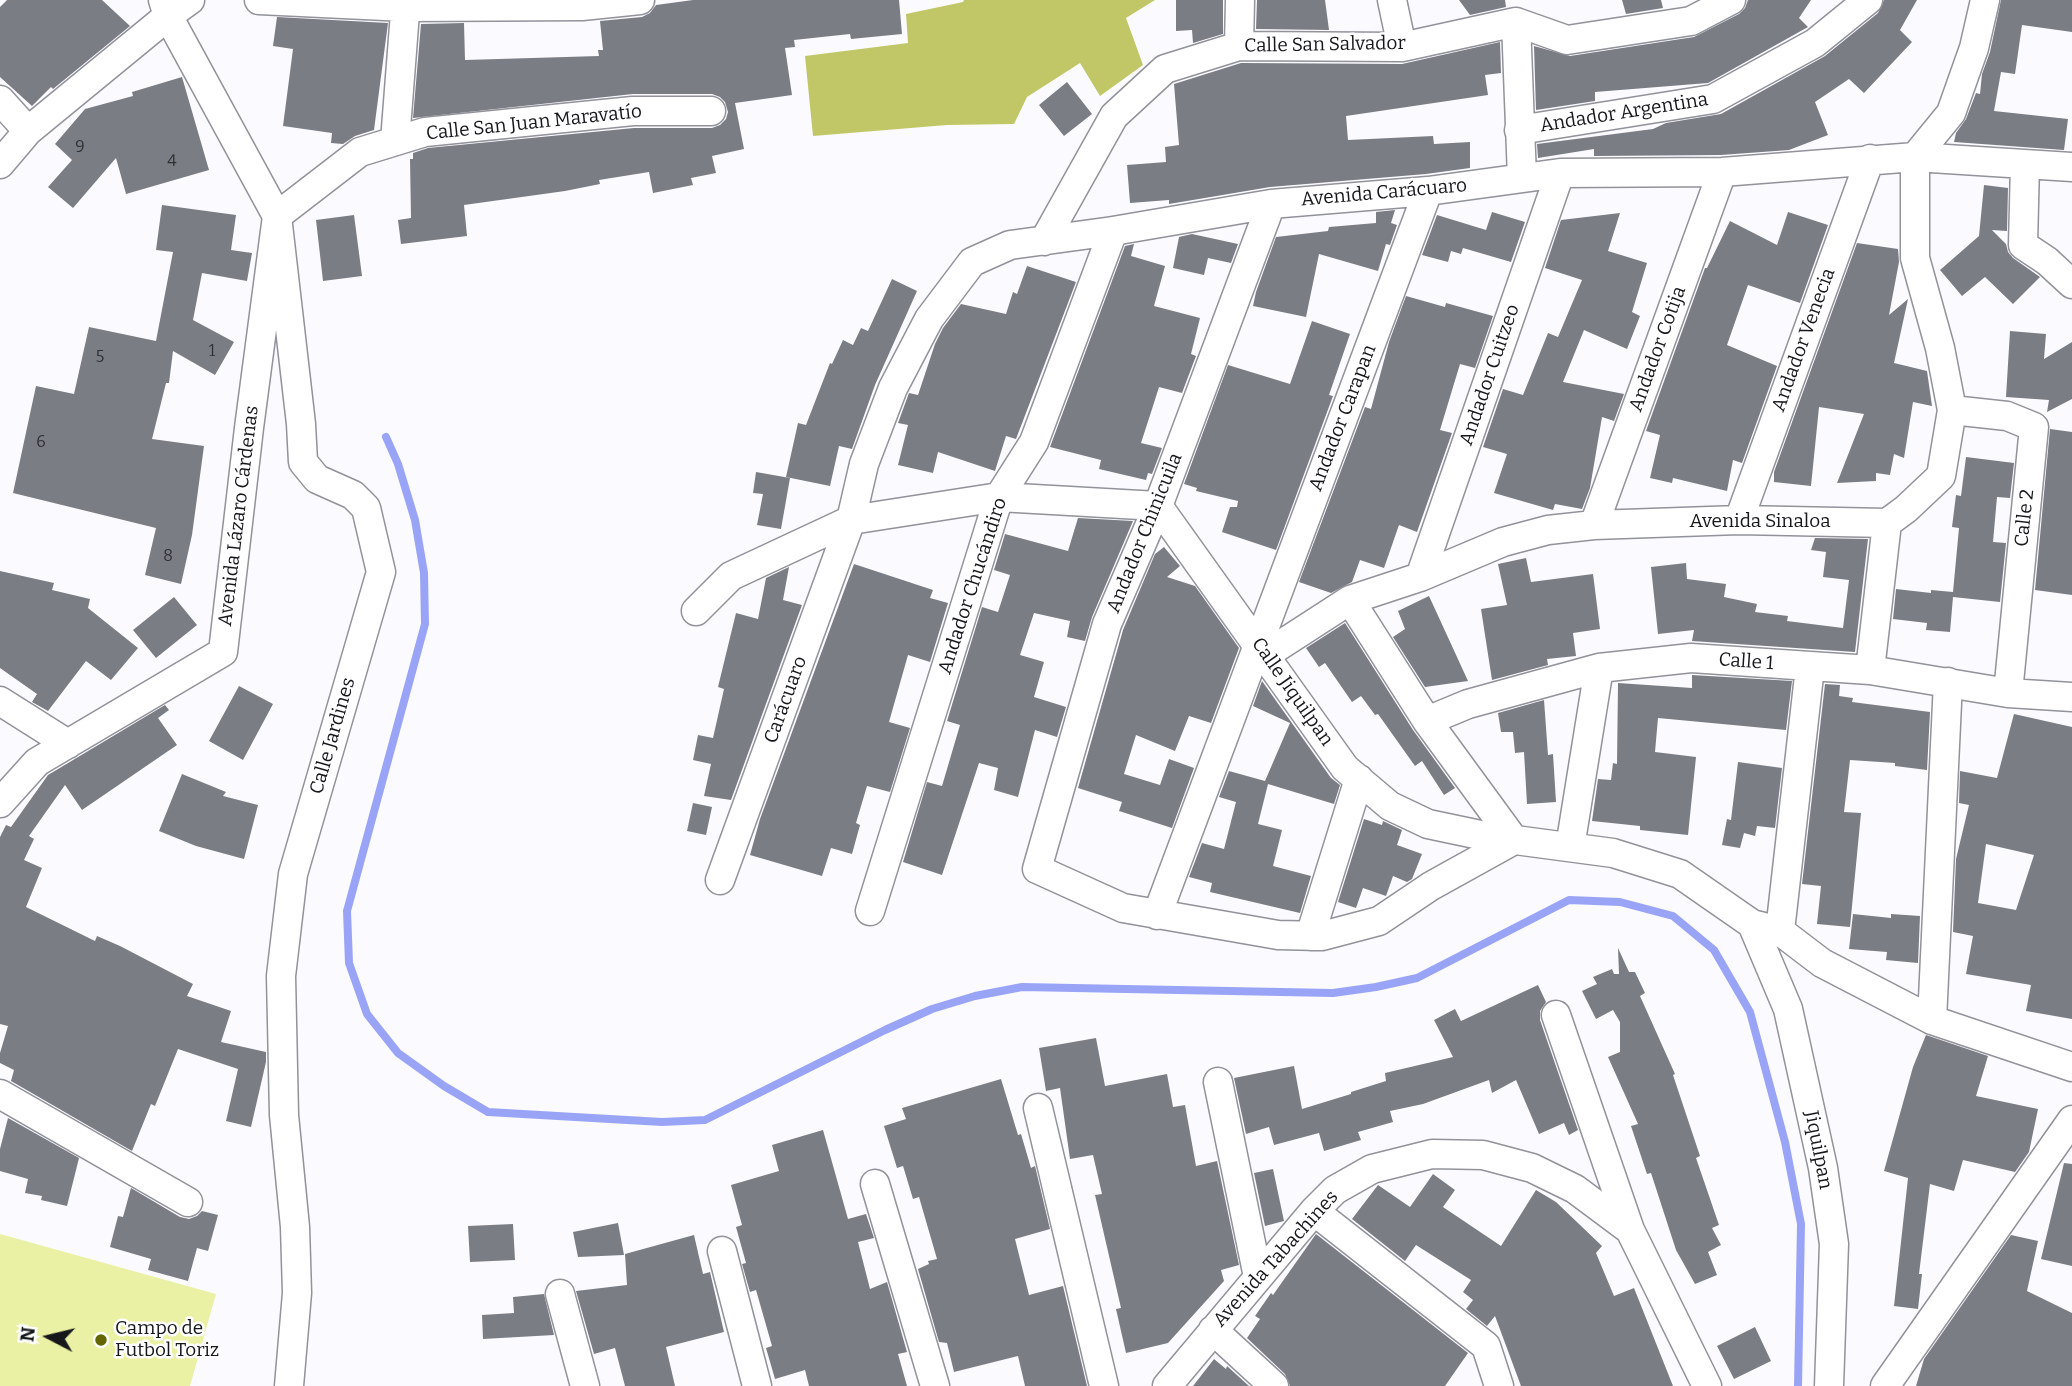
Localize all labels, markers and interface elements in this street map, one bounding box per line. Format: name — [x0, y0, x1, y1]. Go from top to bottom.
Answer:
street label: Calle San Salvador — [1244, 32, 1406, 58]
street label: Andador Argentina — [1538, 88, 1710, 138]
street label: Calle San Juan Maravatío — [425, 100, 643, 146]
house number: 9 — [75, 138, 85, 158]
house number: 4 — [167, 152, 177, 172]
street label: Avenida Carácuaro — [1300, 174, 1468, 212]
street label: Andador Venecia — [1767, 265, 1841, 415]
street label: Andador Cotija — [1625, 283, 1691, 415]
street label: Andador Cuitzeo — [1455, 302, 1525, 448]
house number: 1 — [209, 342, 215, 362]
street label: Andador Carapan — [1305, 342, 1381, 494]
house number: 5 — [96, 348, 104, 368]
street label: Avenida Lázaro Cárdenas — [214, 405, 264, 627]
house number: 6 — [36, 433, 46, 453]
street label: Andador Chinicuila — [1103, 450, 1187, 616]
street label: Calle 2 — [2011, 488, 2039, 548]
street label: Andador Chucándiro — [934, 495, 1012, 677]
street label: Avenida Sinaloa — [1689, 511, 1831, 533]
house number: 8 — [163, 547, 173, 567]
street label: Calle Jiquilpan — [1246, 633, 1338, 751]
street label: Calle 1 — [1718, 649, 1774, 675]
street label: Carácuaro — [760, 653, 812, 747]
street label: Calle Jardines — [305, 675, 361, 797]
street label: Jiquilpan — [1799, 1109, 1837, 1191]
street label: Avenida Tabachines — [1209, 1186, 1343, 1332]
north arrow — [14, 1302, 84, 1372]
place label: Campo de Futbol Toriz — [115, 1318, 219, 1362]
text: N — [15, 1326, 40, 1343]
marker: Campo de Futbol Toriz — [93, 1332, 109, 1348]

